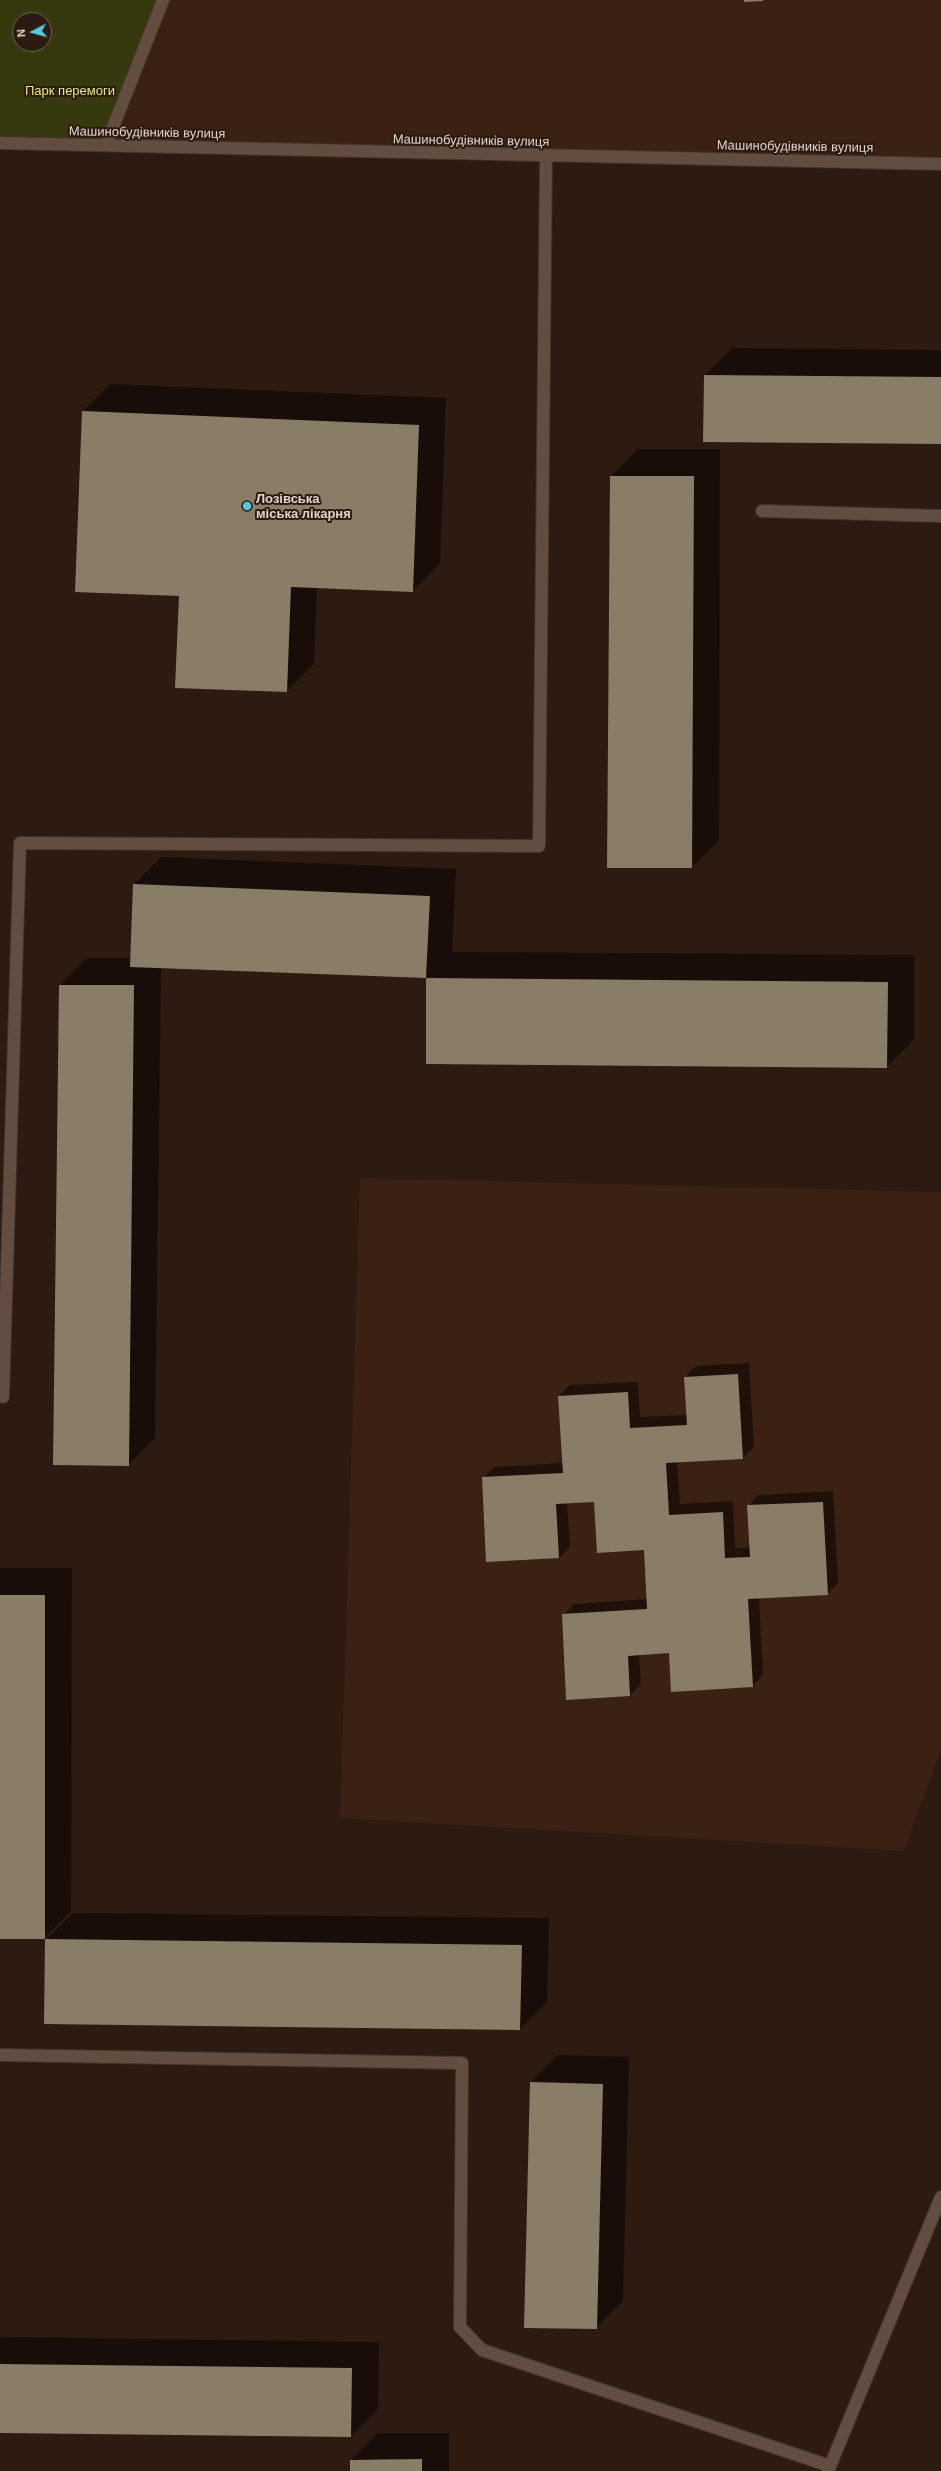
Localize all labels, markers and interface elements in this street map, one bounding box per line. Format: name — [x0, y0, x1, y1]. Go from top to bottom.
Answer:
north arrow — [12, 12, 52, 52]
text: N — [15, 29, 27, 38]
park label: Парк перемоги — [25, 83, 115, 99]
street label: Машинобудівників вулиця — [69, 124, 225, 142]
street label: Машинобудівників вулиця — [393, 132, 549, 150]
street label: Машинобудівників вулиця — [717, 138, 873, 156]
place label: Лозівська міська лікарня — [256, 491, 351, 522]
marker: Лозівська міська лікарня — [241, 500, 253, 512]

